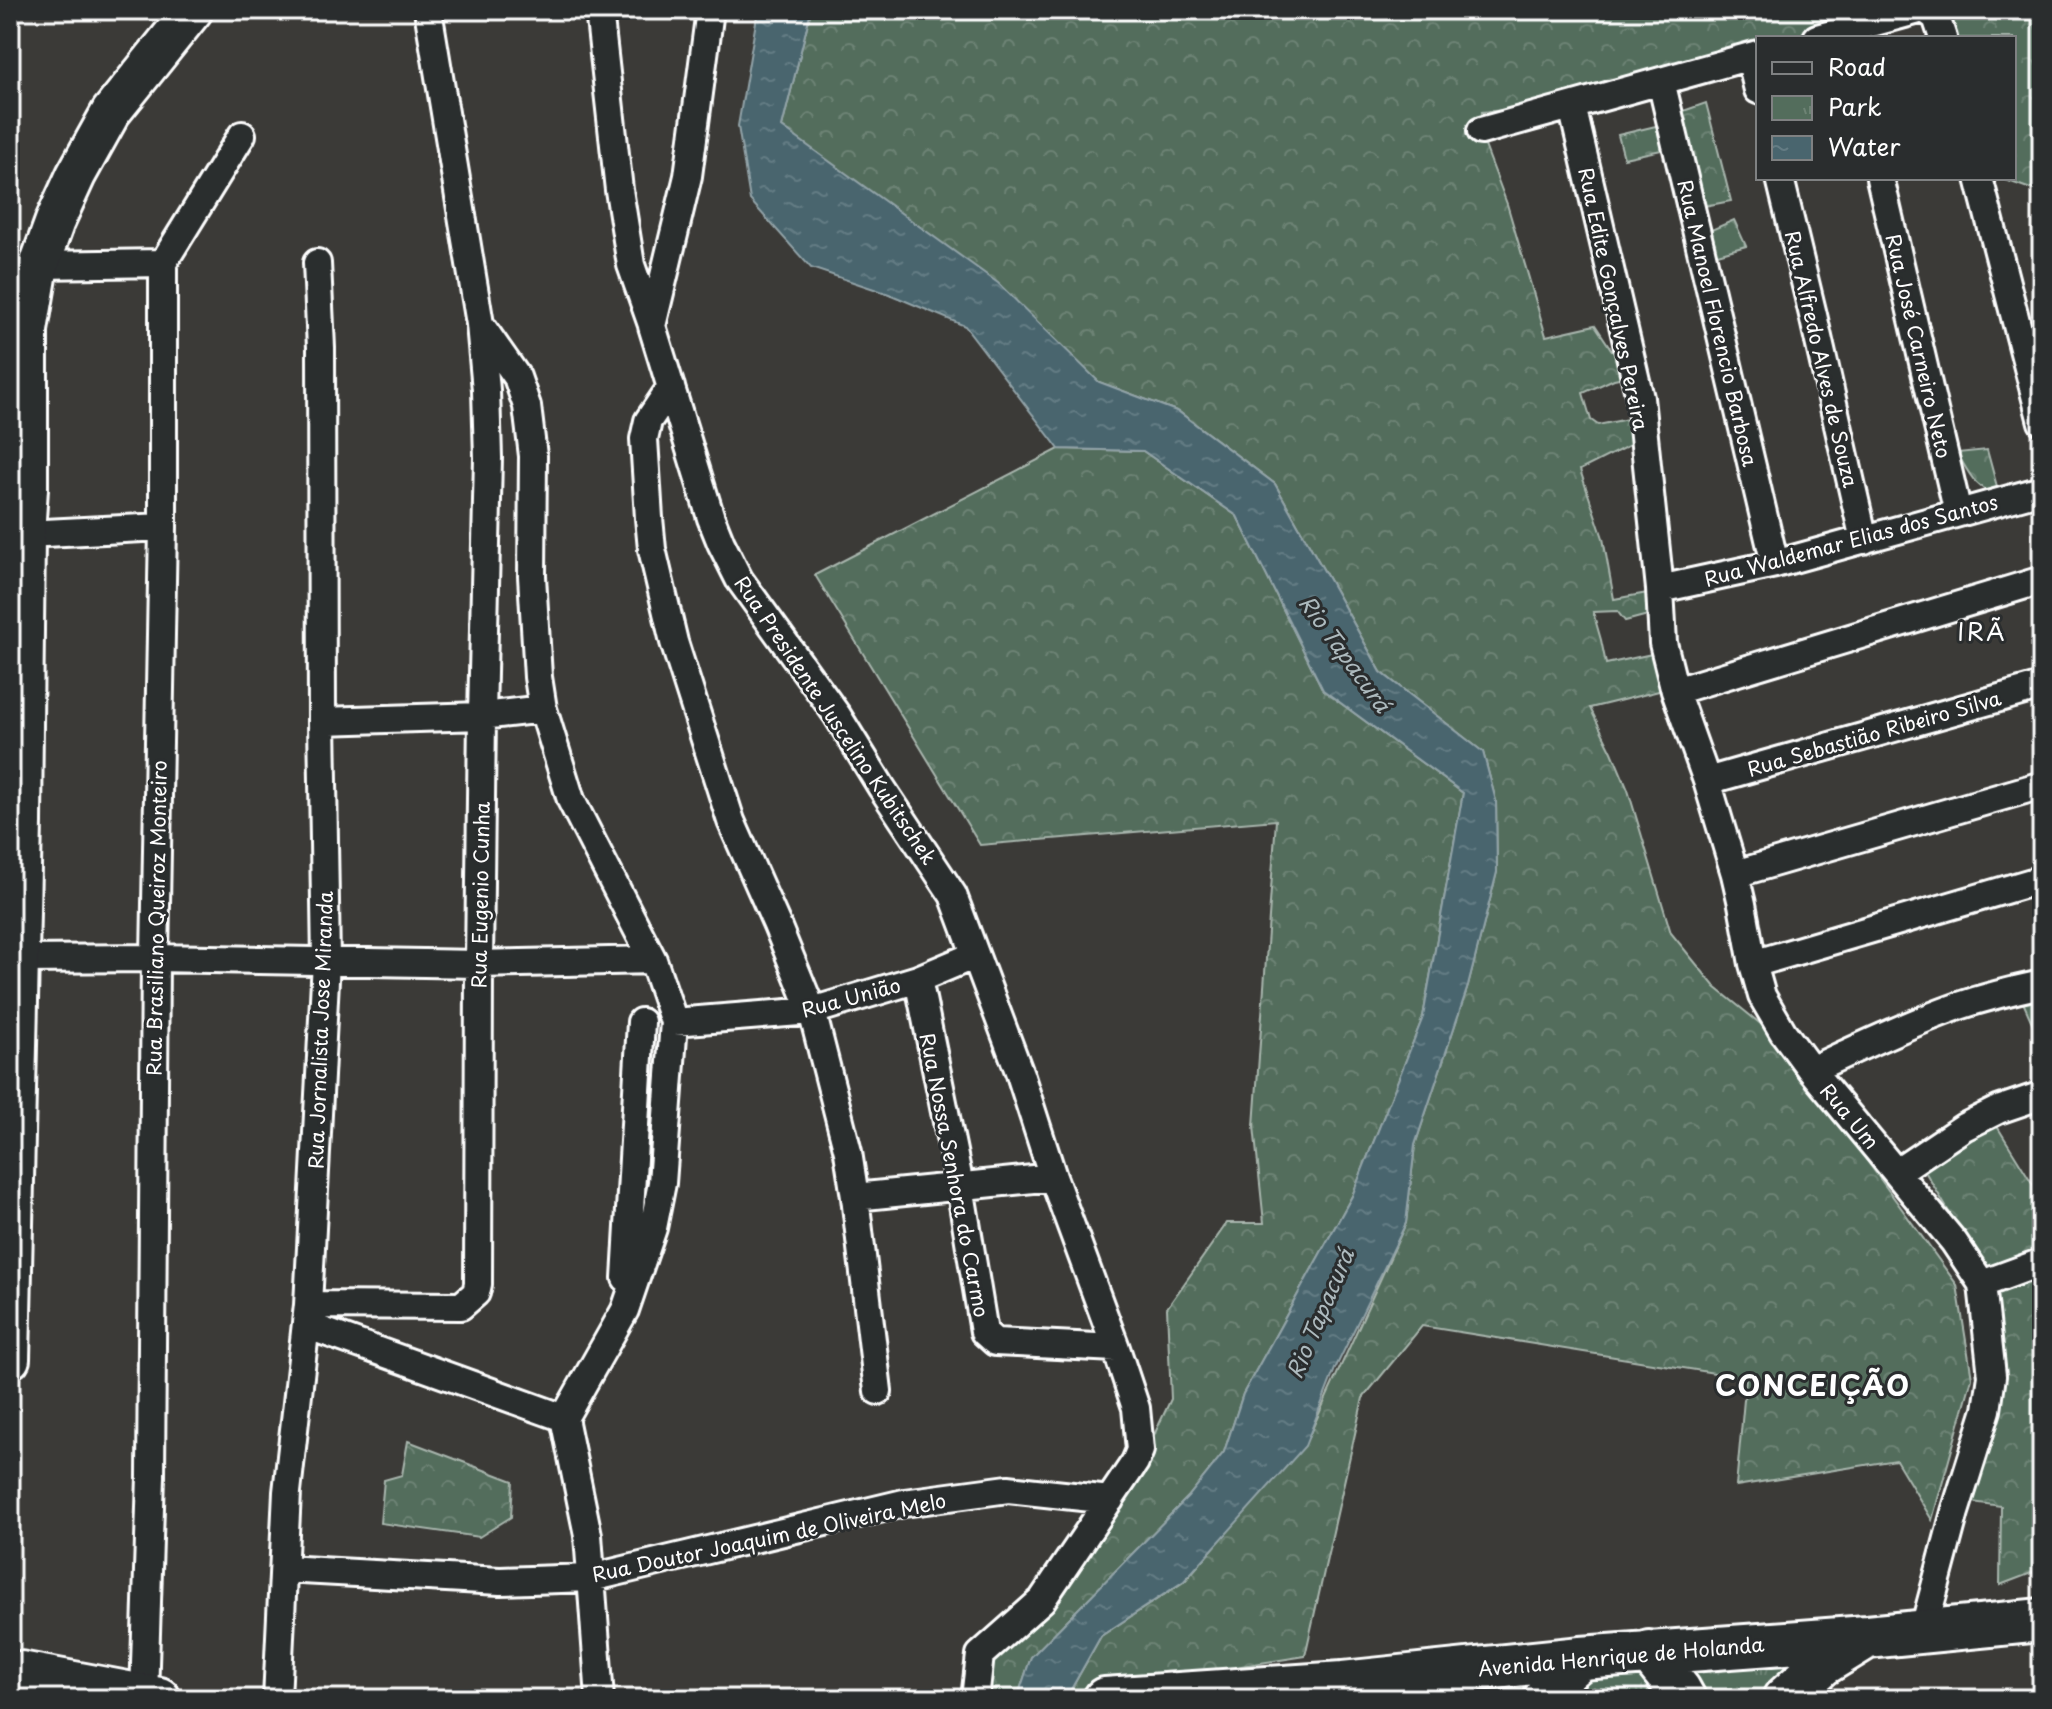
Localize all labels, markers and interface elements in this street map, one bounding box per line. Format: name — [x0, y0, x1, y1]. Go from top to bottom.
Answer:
legend — [1756, 36, 2016, 180]
text: Road — [1828, 48, 1886, 84]
text: Park — [1828, 88, 1882, 124]
text: Water — [1828, 128, 1901, 164]
street label: Rua Edite Gonçalves Pereira — [1571, 165, 1657, 434]
street label: Rua Manoel Florencio Barbosa — [1670, 177, 1766, 470]
street label: Rua Alfredo Alves de Souza — [1778, 228, 1866, 491]
street label: Rua José Carneiro Neto — [1879, 231, 1959, 461]
street label: Rua Waldemar Elias dos Santos — [1701, 486, 2001, 594]
street label: Rua Presidente Juscelino Kubitschek — [728, 570, 944, 870]
water label: Rio Tapacurá — [1292, 587, 1401, 720]
district label: IRÃ — [1957, 613, 2007, 649]
street label: Rua Sebastião Ribeiro Silva — [1744, 682, 2005, 784]
street label: Rua Brasiliano Queiroz Monteiro — [138, 760, 174, 1076]
street label: Rua Eugenio Cunha — [463, 801, 497, 989]
street label: Rua Jornalista Jose Miranda — [300, 890, 340, 1170]
street label: Rua União — [798, 969, 904, 1025]
street label: Rua Nossa Senhora do Carmo — [913, 1030, 997, 1320]
street label: Rua Um — [1813, 1077, 1887, 1155]
water label: Rio Tapacurá — [1277, 1242, 1362, 1383]
district label: CONCEIÇÃO — [1715, 1363, 1911, 1406]
street label: Rua Doutor Joaquim de Oliveira Melo — [589, 1485, 949, 1589]
street label: Avenida Henrique de Holanda — [1477, 1629, 1765, 1683]

